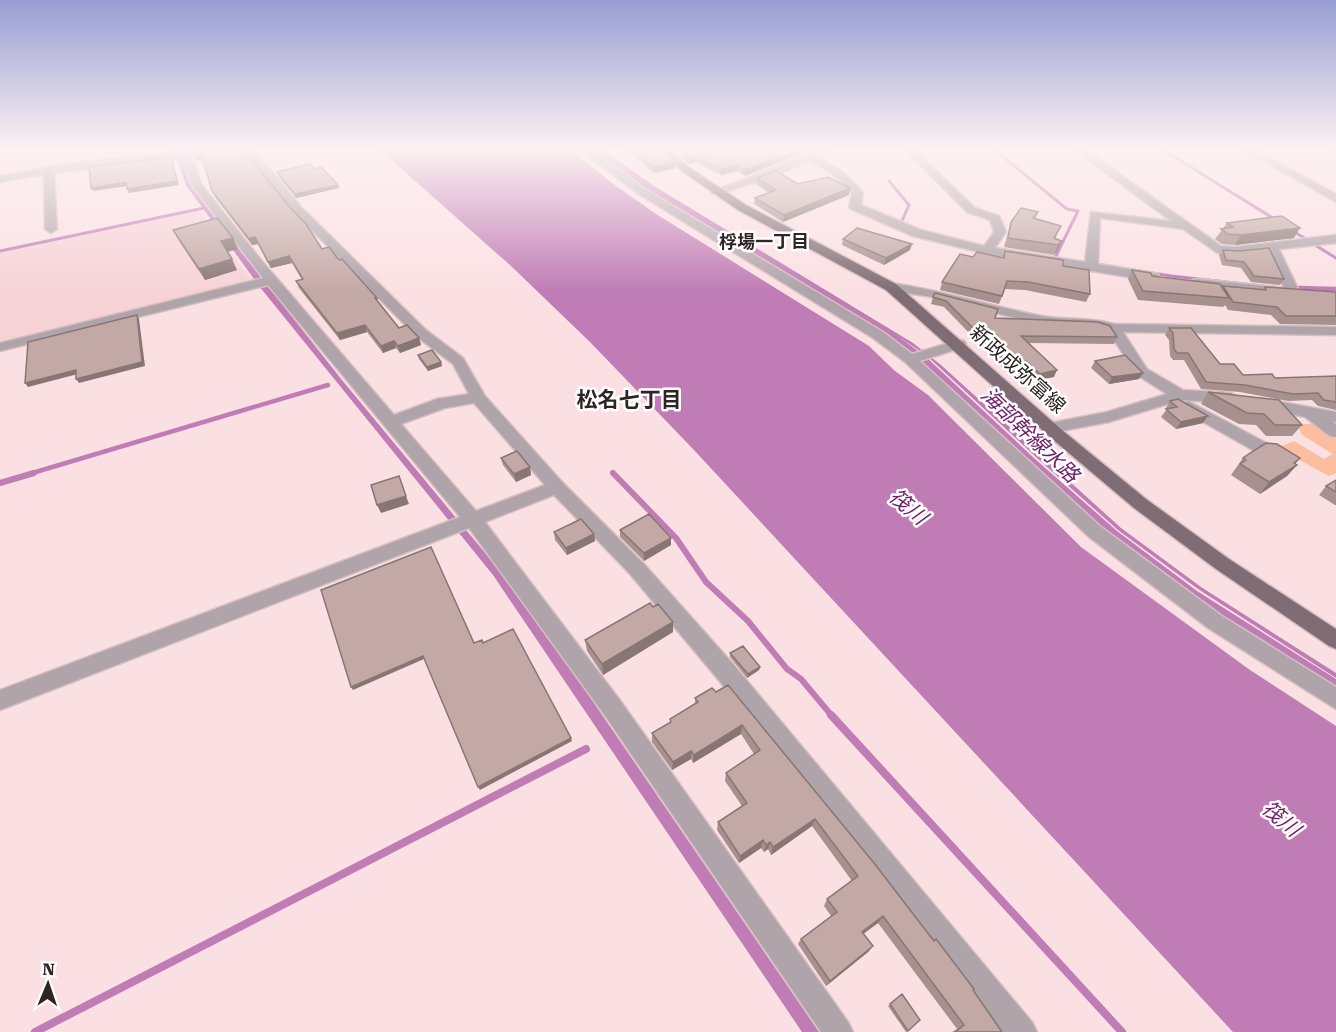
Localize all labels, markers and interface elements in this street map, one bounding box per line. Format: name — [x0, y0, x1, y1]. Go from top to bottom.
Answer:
district label: 桴場一丁目 — [719, 231, 809, 252]
street label: 新政成弥富線 — [965, 320, 1071, 418]
water label: 海部幹線水路 — [976, 383, 1085, 489]
district label: 松名七丁目 — [577, 388, 682, 412]
water label: 筏川 — [884, 484, 933, 531]
water label: 筏川 — [1257, 796, 1306, 843]
north arrow — [18, 954, 78, 1014]
text: N — [42, 960, 55, 979]

